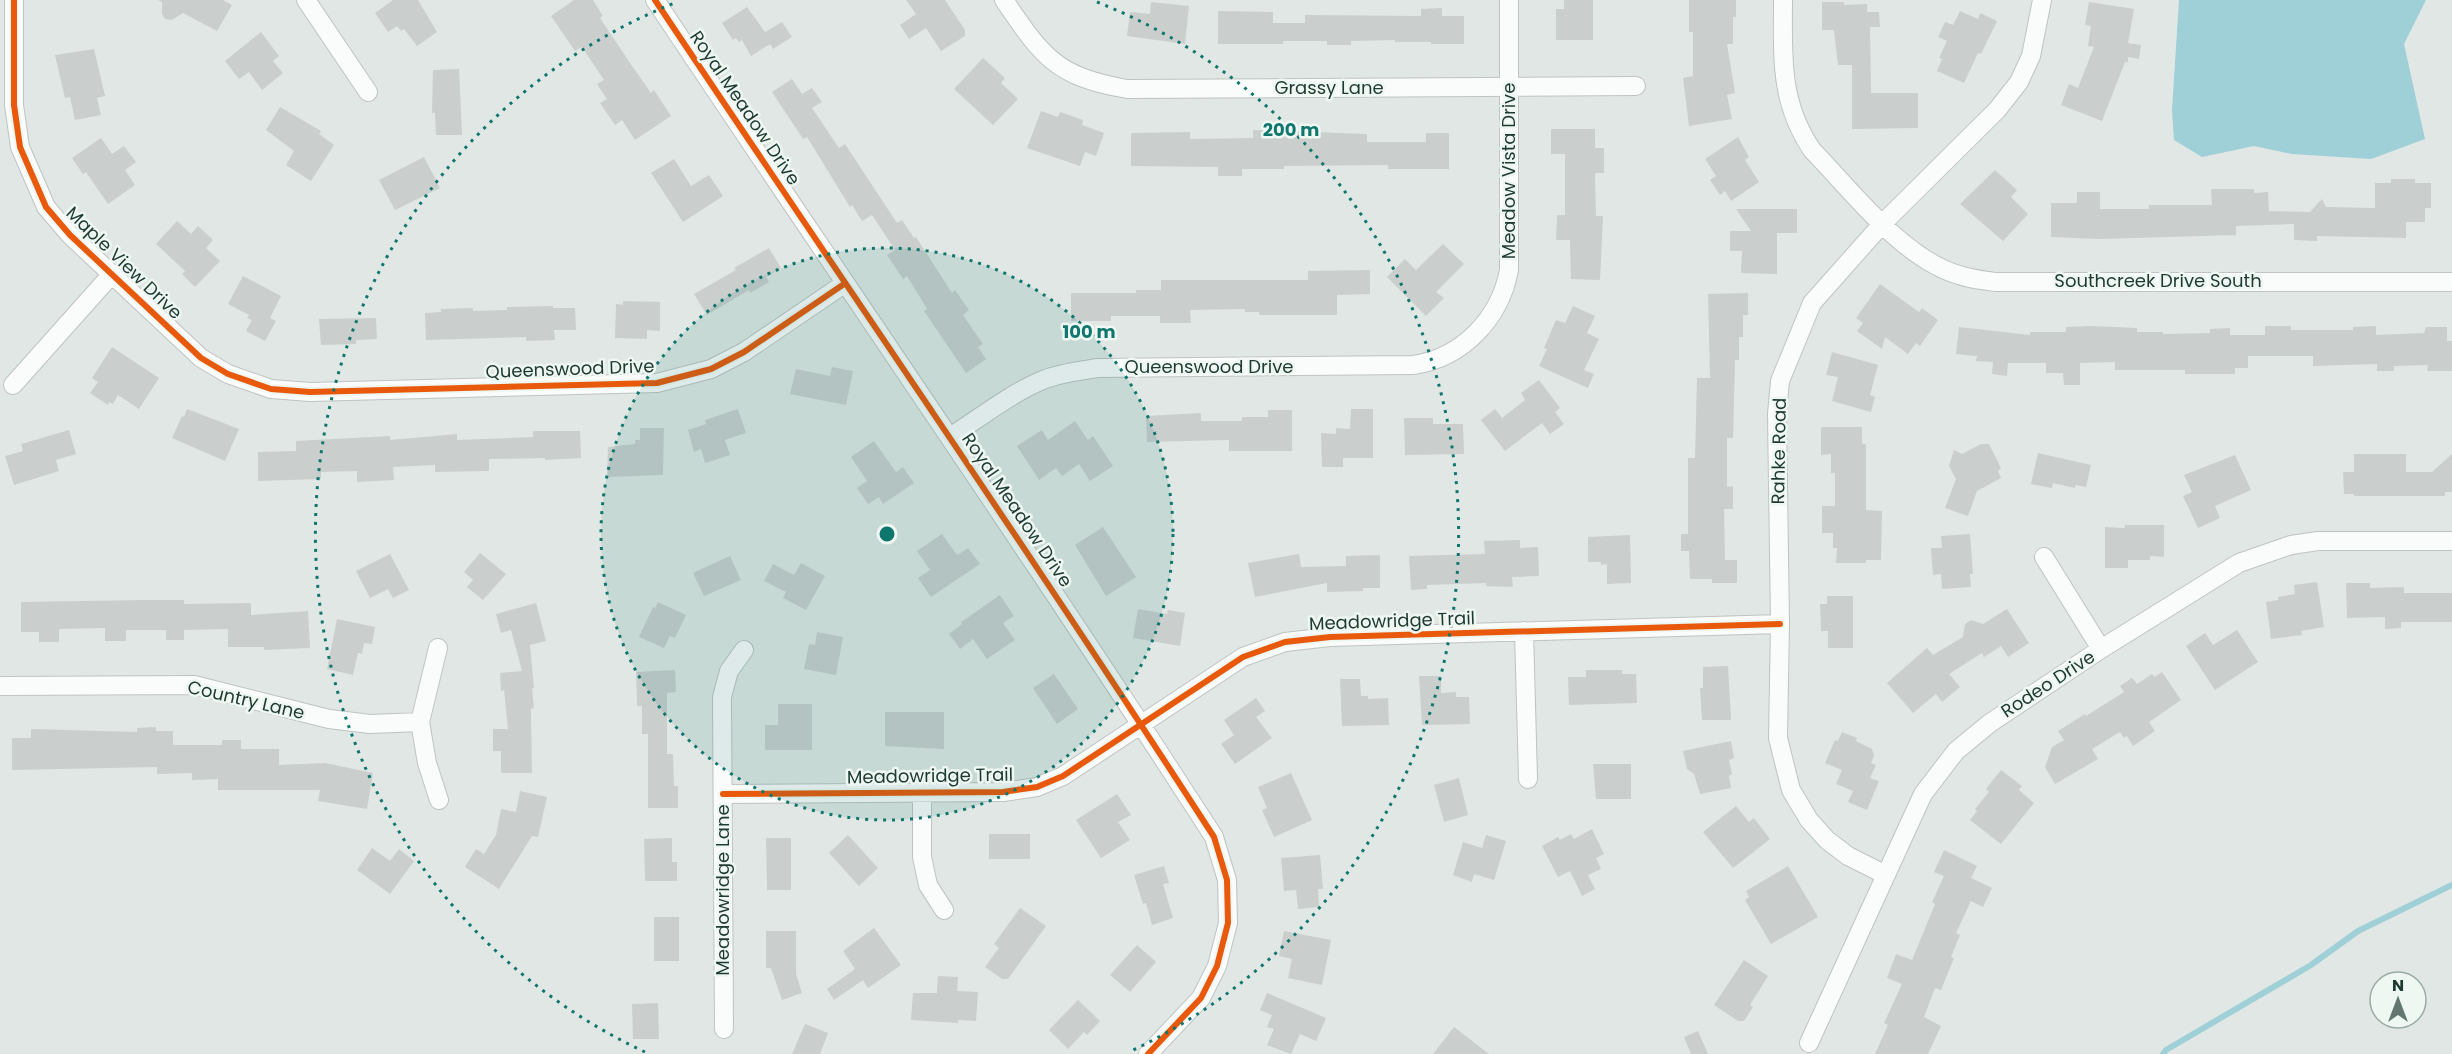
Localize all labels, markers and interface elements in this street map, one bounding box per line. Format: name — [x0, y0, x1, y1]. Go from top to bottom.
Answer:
street label: Royal Meadow Drive — [684, 26, 806, 190]
street label: Grassy Lane — [1274, 75, 1384, 100]
street label: Meadow Vista Drive — [1496, 83, 1521, 259]
text: 200 m — [1263, 117, 1319, 142]
street label: Maple View Drive — [61, 201, 188, 325]
street label: Southcreek Drive South — [2054, 268, 2262, 293]
text: 100 m — [1062, 319, 1116, 344]
street label: Queenswood Drive — [485, 353, 655, 384]
street label: Queenswood Drive — [1125, 354, 1293, 379]
street label: Rahke Road — [1765, 397, 1792, 505]
street label: Royal Meadow Drive — [956, 428, 1078, 592]
centre of rings — [877, 524, 897, 544]
street label: Meadowridge Trail — [1308, 605, 1475, 636]
street label: Rodeo Drive — [1996, 644, 2100, 723]
street label: Country Lane — [185, 674, 307, 725]
street label: Meadowridge Trail — [847, 762, 1013, 789]
street label: Meadowridge Lane — [710, 804, 735, 976]
north arrow — [2368, 970, 2428, 1030]
text: N — [2392, 974, 2404, 997]

